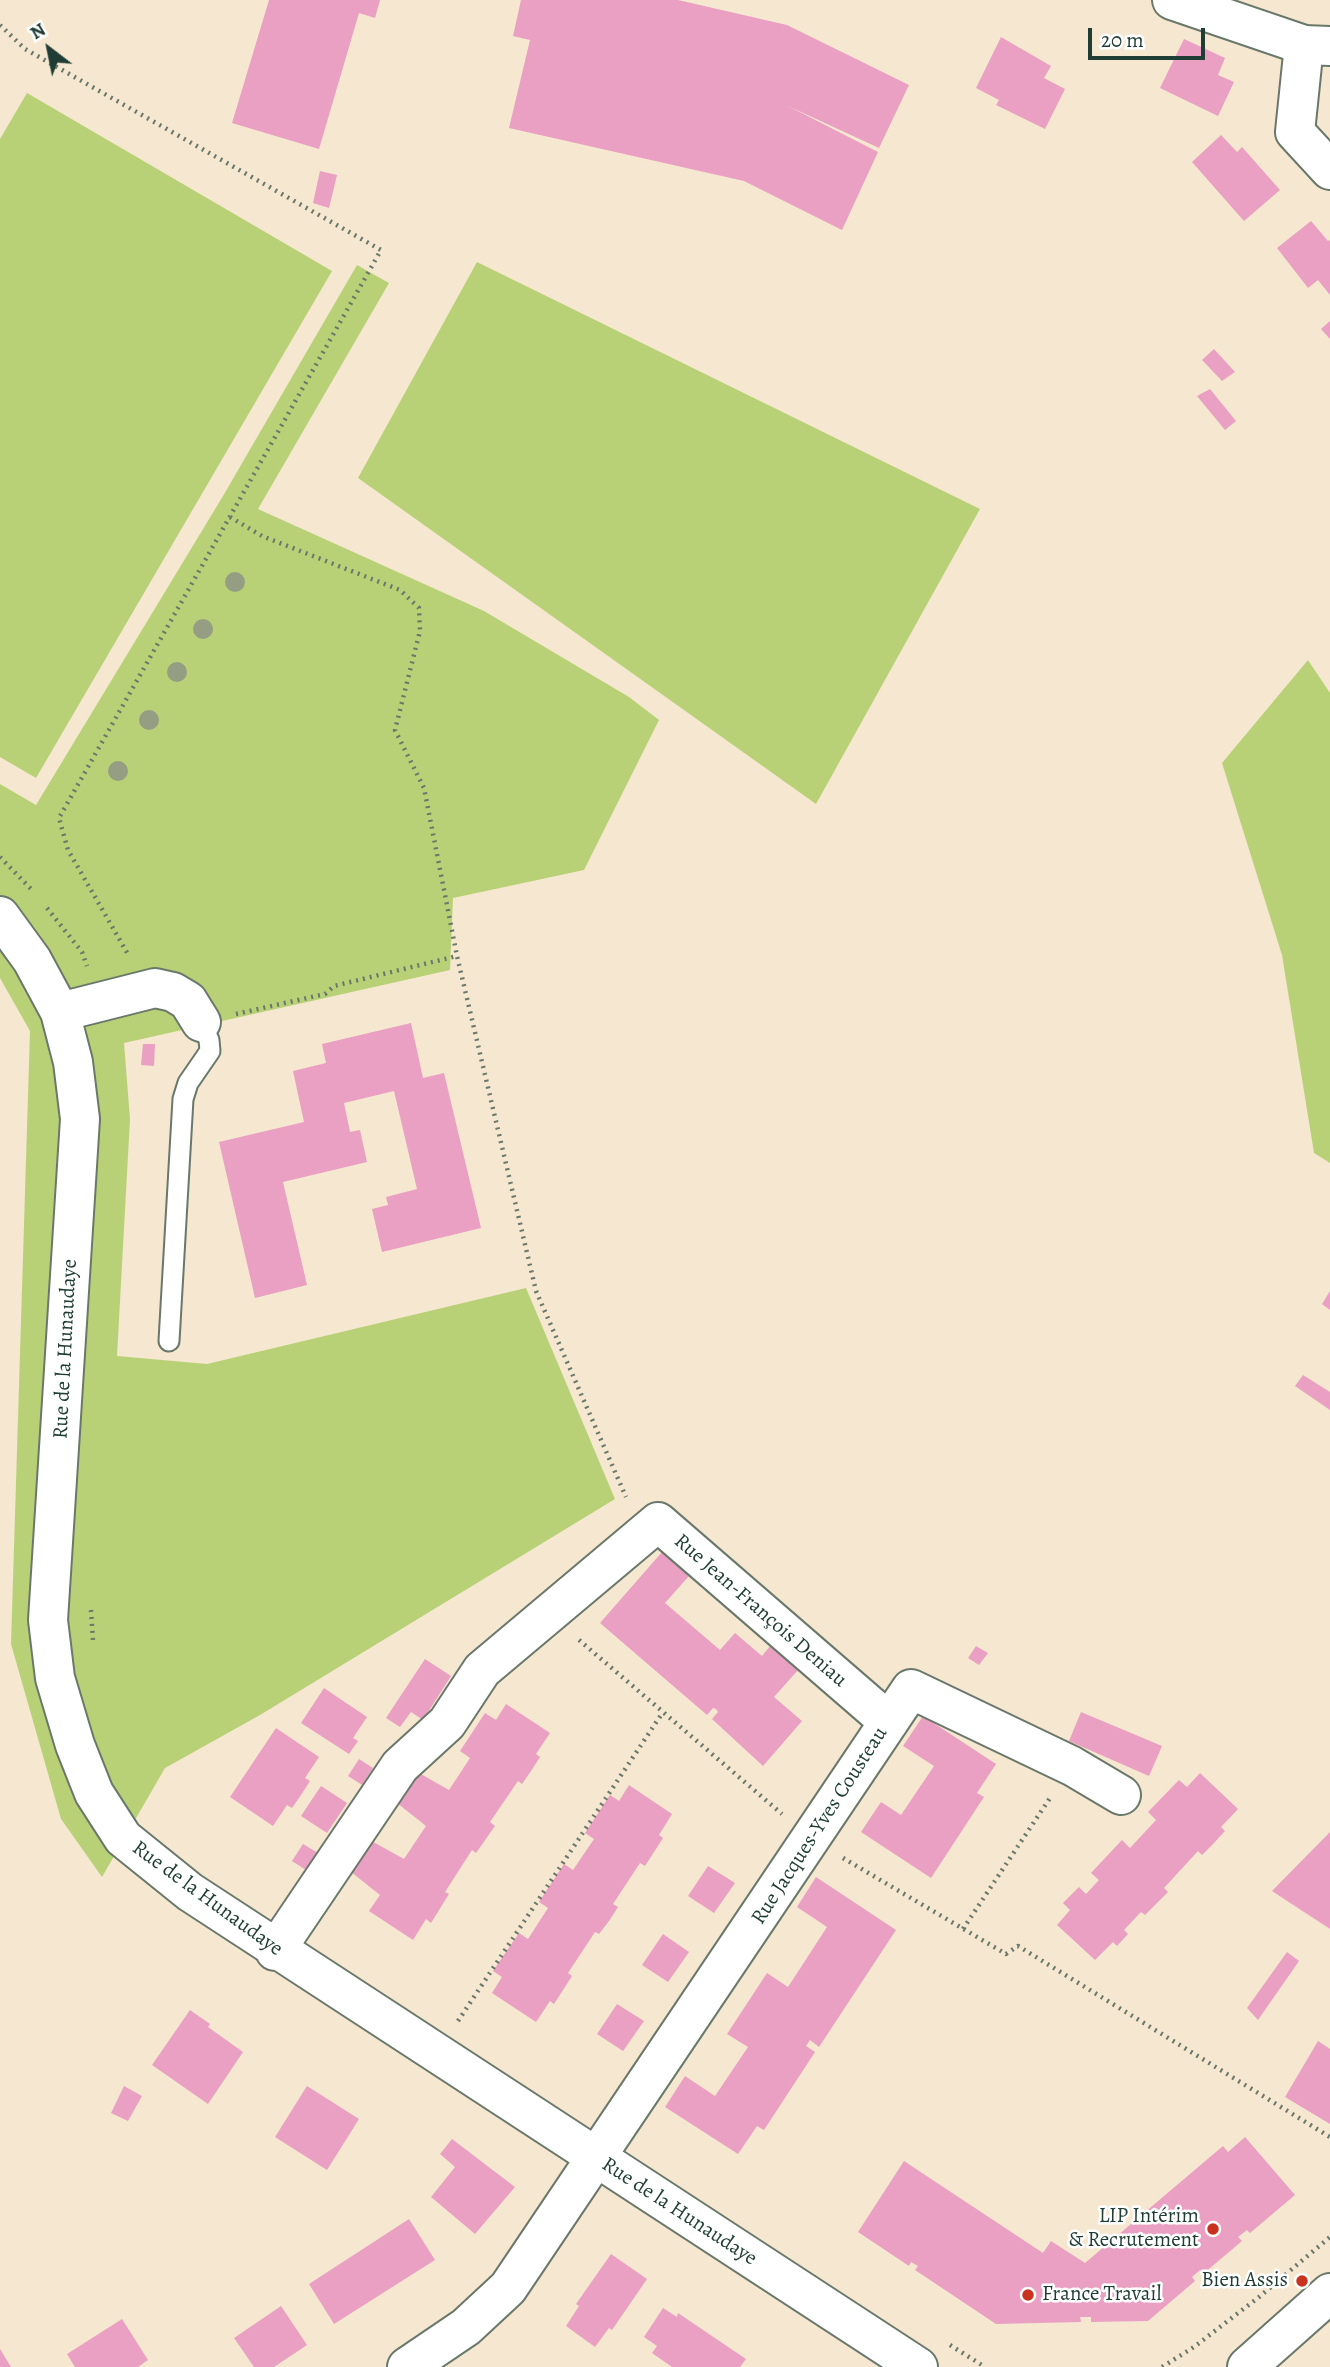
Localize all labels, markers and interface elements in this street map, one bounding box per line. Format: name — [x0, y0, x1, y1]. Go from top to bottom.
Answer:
north arrow — [14, 14, 84, 84]
scale bar — [1092, 14, 1209, 58]
text: N — [25, 16, 51, 46]
text: 20 m — [1101, 26, 1144, 54]
street label: Rue de la Hunaudaye — [49, 1258, 83, 1440]
street label: Rue Jean-François Deniau — [668, 1529, 852, 1693]
street label: Rue Jacques-Yves Cousteau — [747, 1722, 893, 1930]
street label: Rue de la Hunaudaye — [127, 1836, 287, 1962]
street label: Rue de la Hunaudaye — [597, 2152, 761, 2272]
place label: LIP Intérim & Recrutement — [1069, 2204, 1199, 2254]
marker: LIP Intérim & Recrutement — [1205, 2221, 1221, 2237]
place label: Bien Assis — [1201, 2268, 1288, 2294]
marker: Bien Assis — [1294, 2273, 1310, 2289]
place label: France Travail — [1042, 2282, 1162, 2308]
marker: France Travail — [1020, 2287, 1036, 2303]

